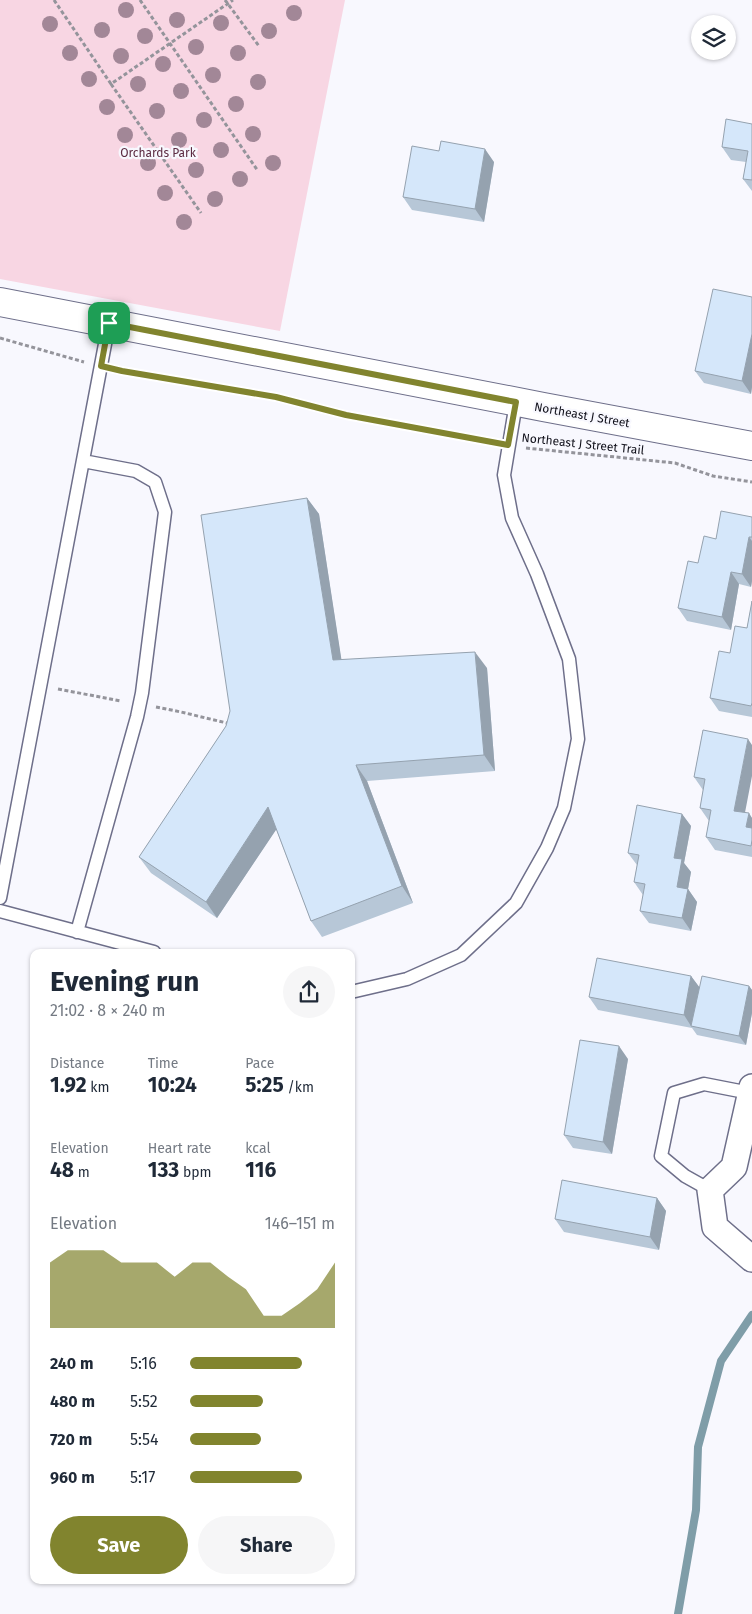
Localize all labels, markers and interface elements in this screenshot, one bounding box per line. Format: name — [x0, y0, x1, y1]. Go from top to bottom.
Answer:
map controls — [691, 15, 736, 60]
button: layers — [691, 15, 736, 60]
park label: Orchards Park — [120, 146, 197, 160]
pin — [88, 302, 130, 344]
icon: arrive — [95, 309, 123, 337]
street label: Northeast J Street — [533, 400, 631, 430]
street label: Northeast J Street Trail — [521, 431, 645, 457]
text: Evening run — [50, 965, 199, 998]
button: share — [283, 966, 335, 1018]
text: 21:02 · 8 × 240 m — [50, 1001, 165, 1020]
text: Distance — [50, 1055, 104, 1072]
text: Time — [148, 1055, 178, 1072]
text: Pace — [245, 1055, 274, 1072]
text: 1.92 — [50, 1072, 87, 1098]
text: 10:24 — [148, 1072, 197, 1098]
text: 5:25 — [245, 1072, 284, 1098]
text: km — [87, 1079, 109, 1096]
text: /km — [284, 1079, 314, 1096]
text: Elevation — [50, 1140, 109, 1157]
text: Heart rate — [148, 1140, 211, 1157]
text: kcal — [245, 1140, 271, 1157]
text: 48 — [50, 1157, 74, 1183]
text: 133 — [148, 1157, 179, 1183]
text: 116 — [245, 1157, 276, 1183]
text: m — [74, 1164, 90, 1181]
text: bpm — [179, 1164, 212, 1181]
text: Elevation — [50, 1214, 117, 1233]
text: 146–151 m — [265, 1214, 335, 1233]
text: 240 m — [50, 1354, 94, 1373]
text: 5:16 — [130, 1354, 157, 1373]
text: 480 m — [50, 1392, 95, 1411]
text: 5:52 — [130, 1392, 158, 1411]
text: 720 m — [50, 1430, 92, 1449]
text: 5:54 — [130, 1430, 158, 1449]
text: 960 m — [50, 1468, 95, 1487]
text: 5:17 — [130, 1468, 155, 1487]
button: Save — [50, 1516, 188, 1574]
button: Share — [198, 1516, 335, 1574]

